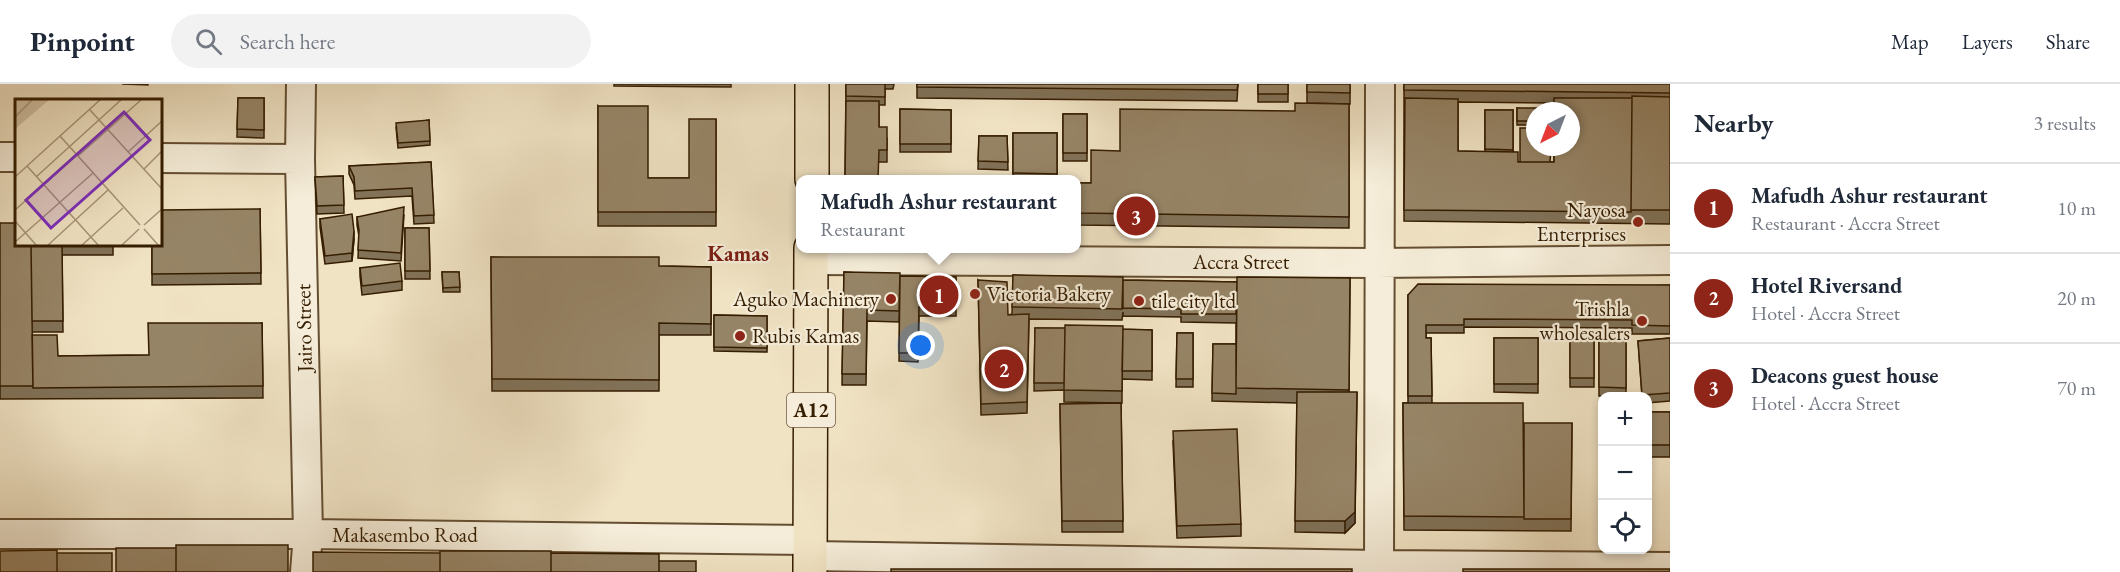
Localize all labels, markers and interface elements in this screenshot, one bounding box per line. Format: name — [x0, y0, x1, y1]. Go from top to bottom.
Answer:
search box — [171, 14, 591, 68]
text: Pinpoint — [30, 23, 135, 59]
icon: search — [192, 25, 225, 58]
text: Search here — [240, 27, 335, 56]
text: Map — [1891, 28, 1929, 55]
text: Layers — [1962, 28, 2013, 55]
text: Share — [2046, 28, 2090, 55]
inset map — [15, 99, 162, 246]
north arrow — [1526, 102, 1580, 156]
text: Nearby — [1694, 106, 1774, 140]
text: 3 results — [2033, 110, 2096, 136]
popup — [796, 175, 1081, 253]
text: Mafudh Ashur restaurant — [1751, 181, 1988, 210]
text: Mafudh Ashur restaurant — [820, 187, 1057, 216]
pin: 3 — [1116, 194, 1156, 238]
text: 1 — [1708, 195, 1719, 221]
text: 10 m — [2057, 195, 2096, 221]
place label: Nayosa Enterprises — [1536, 196, 1627, 247]
text: Restaurant · Accra Street — [1751, 210, 1940, 236]
marker: Nayosa Enterprises — [1631, 215, 1645, 229]
text: Restaurant — [820, 216, 905, 242]
district label: Kamas — [707, 239, 769, 268]
street label: Accra Street — [1192, 248, 1290, 275]
text: Hotel Riversand — [1751, 271, 1902, 300]
pin: 1 — [920, 272, 958, 318]
place label: Victoria Bakery — [987, 280, 1112, 307]
street label: Jairo Street — [289, 283, 318, 374]
place label: Aguko Machinery — [732, 285, 880, 312]
text: 2 — [1708, 285, 1719, 311]
text: 20 m — [2057, 285, 2096, 311]
marker: Victoria Bakery — [968, 287, 982, 301]
place label: tile city ltd — [1151, 287, 1236, 314]
marker: Aguko Machinery — [884, 292, 898, 306]
marker: tile city ltd — [1132, 294, 1146, 308]
place label: Trishla wholesalers — [1539, 295, 1631, 346]
text: Hotel · Accra Street — [1751, 300, 1900, 326]
marker: Trishla wholesalers — [1635, 314, 1649, 328]
place label: Rubis Kamas — [752, 322, 859, 349]
marker: Rubis Kamas — [733, 329, 747, 343]
your location — [906, 331, 935, 360]
pin: 2 — [984, 346, 1024, 392]
text: Deacons guest house — [1751, 361, 1939, 390]
text: 3 — [1708, 375, 1719, 401]
text: 70 m — [2057, 375, 2096, 401]
text: Hotel · Accra Street — [1751, 390, 1900, 416]
map controls — [1598, 392, 1652, 554]
button: + — [1598, 392, 1652, 446]
road number: A12 — [787, 393, 835, 427]
button: − — [1598, 446, 1652, 500]
button: locate — [1598, 500, 1652, 554]
street label: Makasembo Road — [332, 521, 478, 548]

